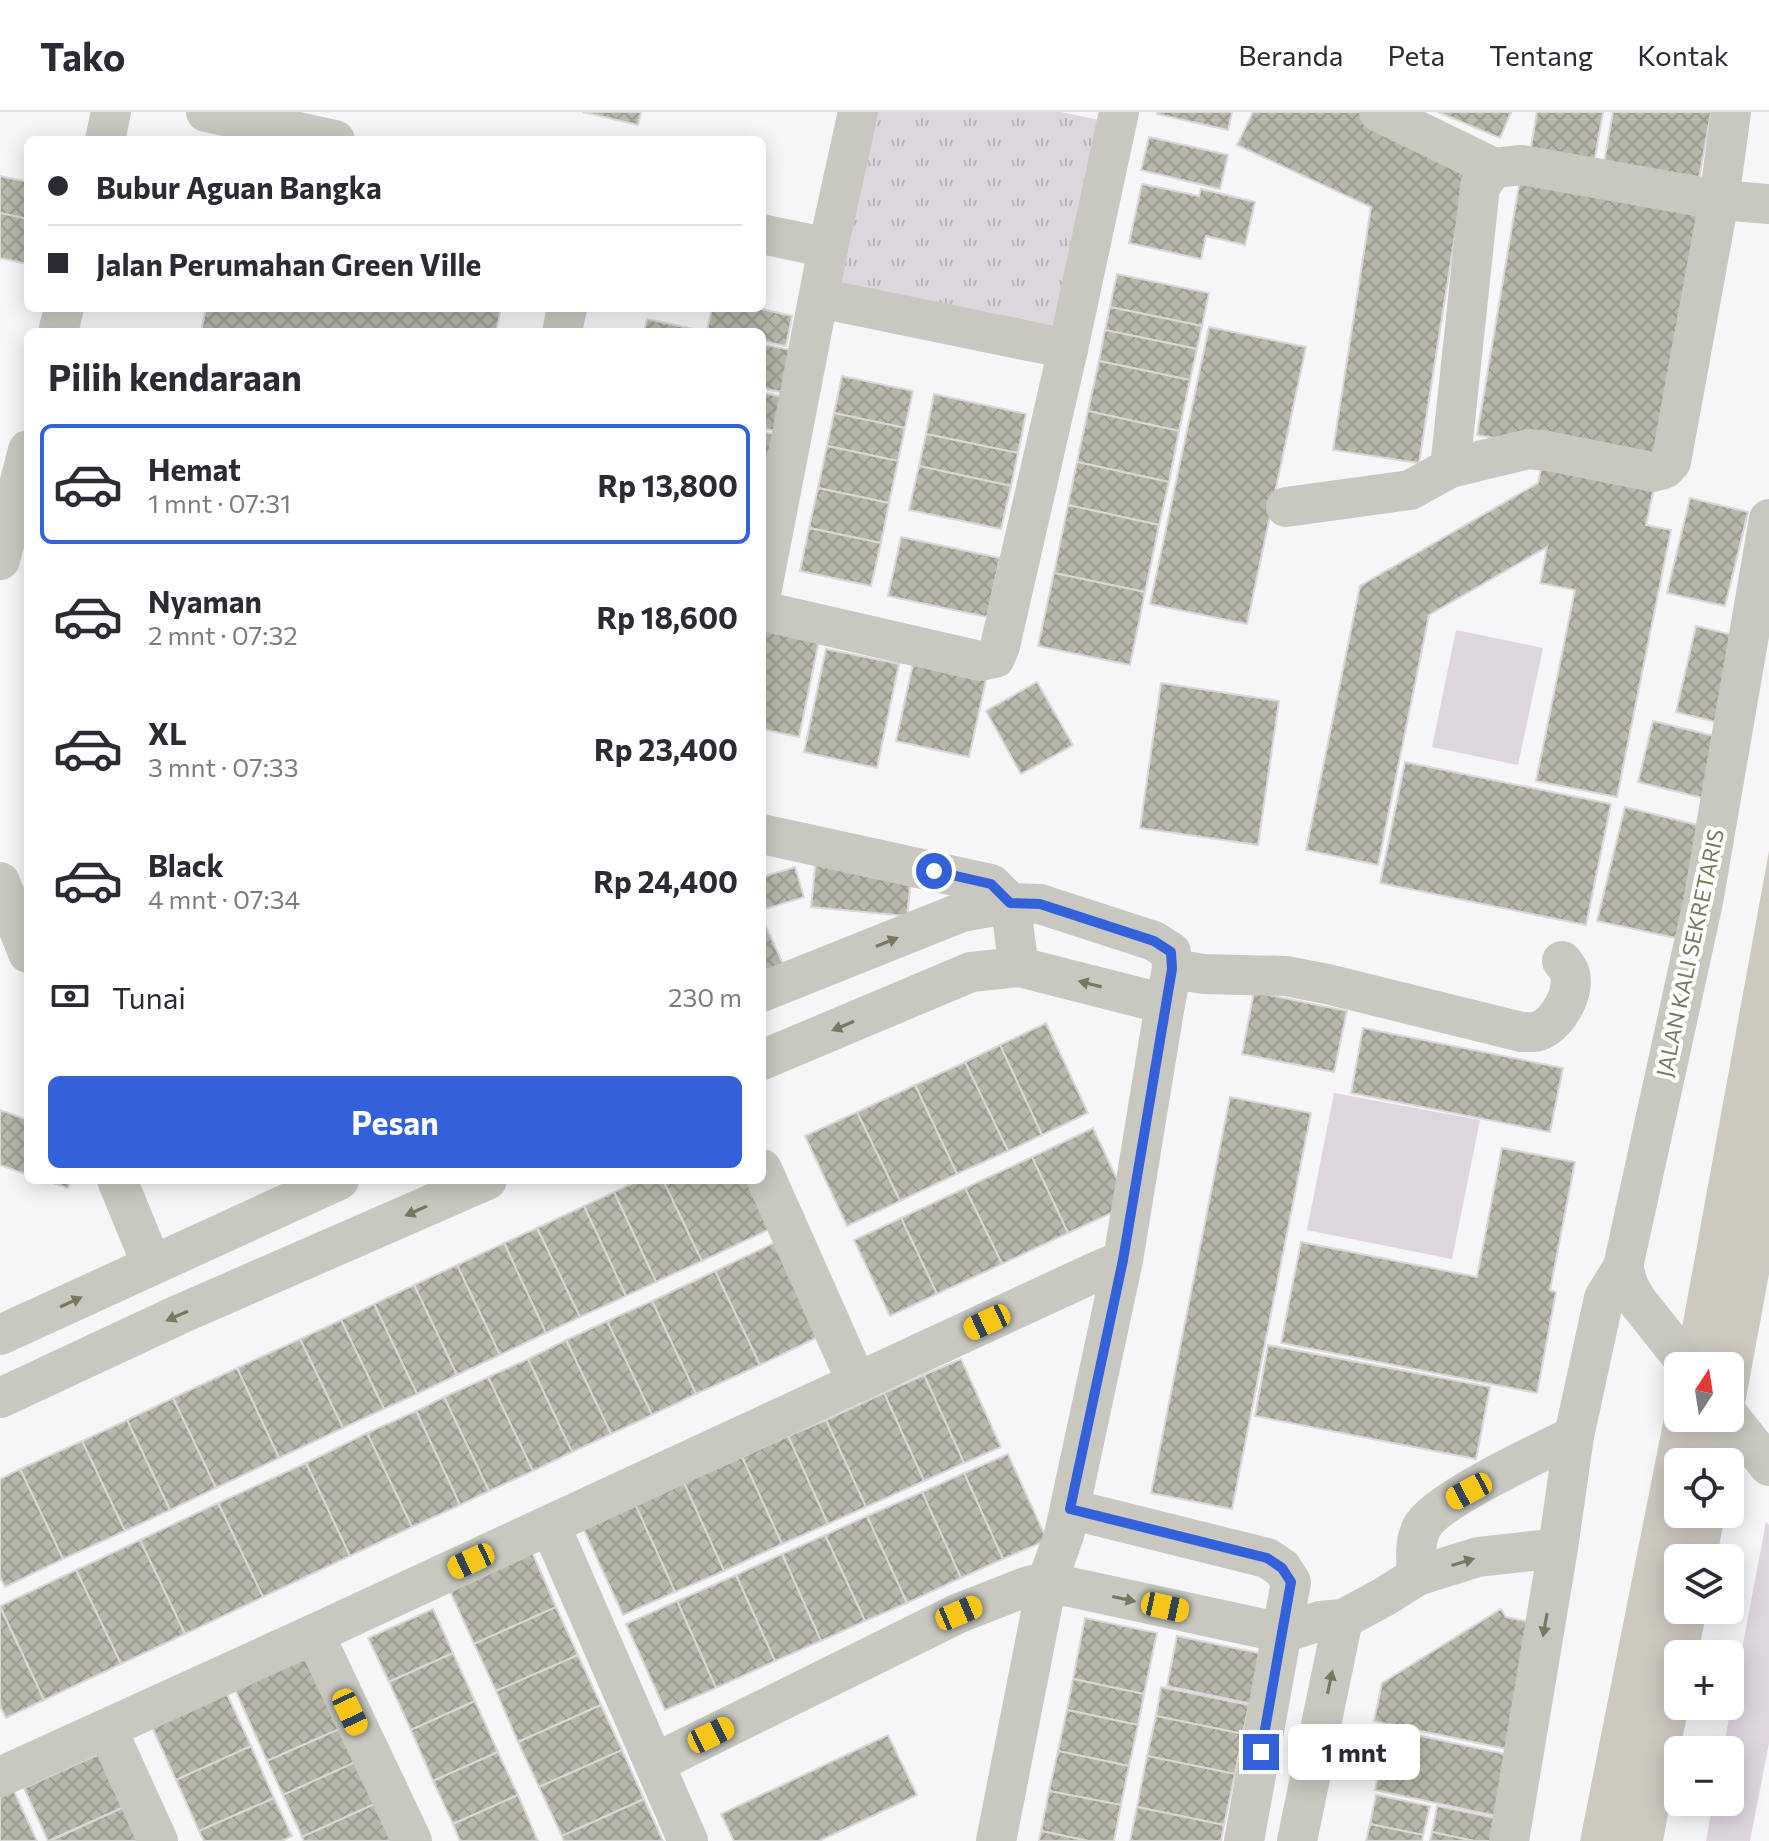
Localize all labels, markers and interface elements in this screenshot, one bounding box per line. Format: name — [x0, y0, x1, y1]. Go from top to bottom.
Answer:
text: Tako — [40, 32, 125, 79]
text: Beranda — [1238, 38, 1343, 72]
text: Peta — [1387, 38, 1445, 72]
text: Tentang — [1489, 38, 1593, 72]
text: Kontak — [1637, 38, 1729, 72]
text: Bubur Aguan Bangka — [96, 168, 382, 205]
text: Jalan Perumahan Green Ville — [96, 245, 481, 282]
text: Pilih kendaraan — [48, 354, 302, 398]
icon: car — [52, 448, 124, 520]
text: Hemat — [148, 450, 241, 487]
text: Rp 13,800 — [598, 466, 738, 503]
text: 1 mnt · 07:31 — [148, 487, 291, 518]
icon: car — [52, 580, 124, 652]
text: Nyaman — [148, 582, 262, 619]
text: Rp 18,600 — [597, 598, 738, 635]
text: 2 mnt · 07:32 — [148, 619, 298, 650]
icon: car — [52, 712, 124, 784]
text: XL — [148, 714, 187, 751]
text: Rp 23,400 — [594, 730, 738, 767]
text: 3 mnt · 07:33 — [148, 751, 298, 782]
street label: JALAN KALI SEKRETARIS — [1650, 826, 1729, 1079]
icon: car — [52, 844, 124, 916]
text: Black — [148, 846, 224, 883]
route start — [916, 853, 952, 889]
text: Rp 24,400 — [593, 862, 738, 899]
text: 4 mnt · 07:34 — [148, 883, 300, 914]
one-way arrow — [875, 935, 899, 948]
icon: cash — [48, 974, 92, 1018]
one-way arrow — [1077, 977, 1102, 990]
text: Tunai — [112, 978, 186, 1015]
text: 230 m — [668, 981, 742, 1012]
one-way arrow — [831, 1020, 855, 1033]
button: Pesan — [48, 1076, 742, 1168]
one-way arrow — [404, 1205, 427, 1218]
one-way arrow — [59, 1295, 83, 1309]
car — [960, 1301, 1014, 1343]
one-way arrow — [166, 1309, 189, 1322]
north arrow — [1664, 1352, 1744, 1432]
map controls — [1664, 1352, 1744, 1816]
button: locate — [1664, 1448, 1744, 1528]
car — [1442, 1469, 1496, 1513]
car — [444, 1540, 498, 1582]
button: layers — [1664, 1544, 1744, 1624]
one-way arrow — [1452, 1555, 1476, 1567]
car — [1139, 1590, 1191, 1624]
car — [932, 1593, 986, 1633]
one-way arrow — [1111, 1593, 1136, 1605]
one-way arrow — [1539, 1613, 1551, 1638]
button: + — [1664, 1640, 1744, 1720]
one-way arrow — [1324, 1670, 1337, 1695]
car — [329, 1685, 371, 1739]
car — [684, 1714, 738, 1756]
callout: 1 mnt — [1289, 1724, 1421, 1780]
route end — [1243, 1734, 1279, 1770]
text: 1 mnt — [1321, 1736, 1387, 1767]
button: − — [1664, 1736, 1744, 1816]

